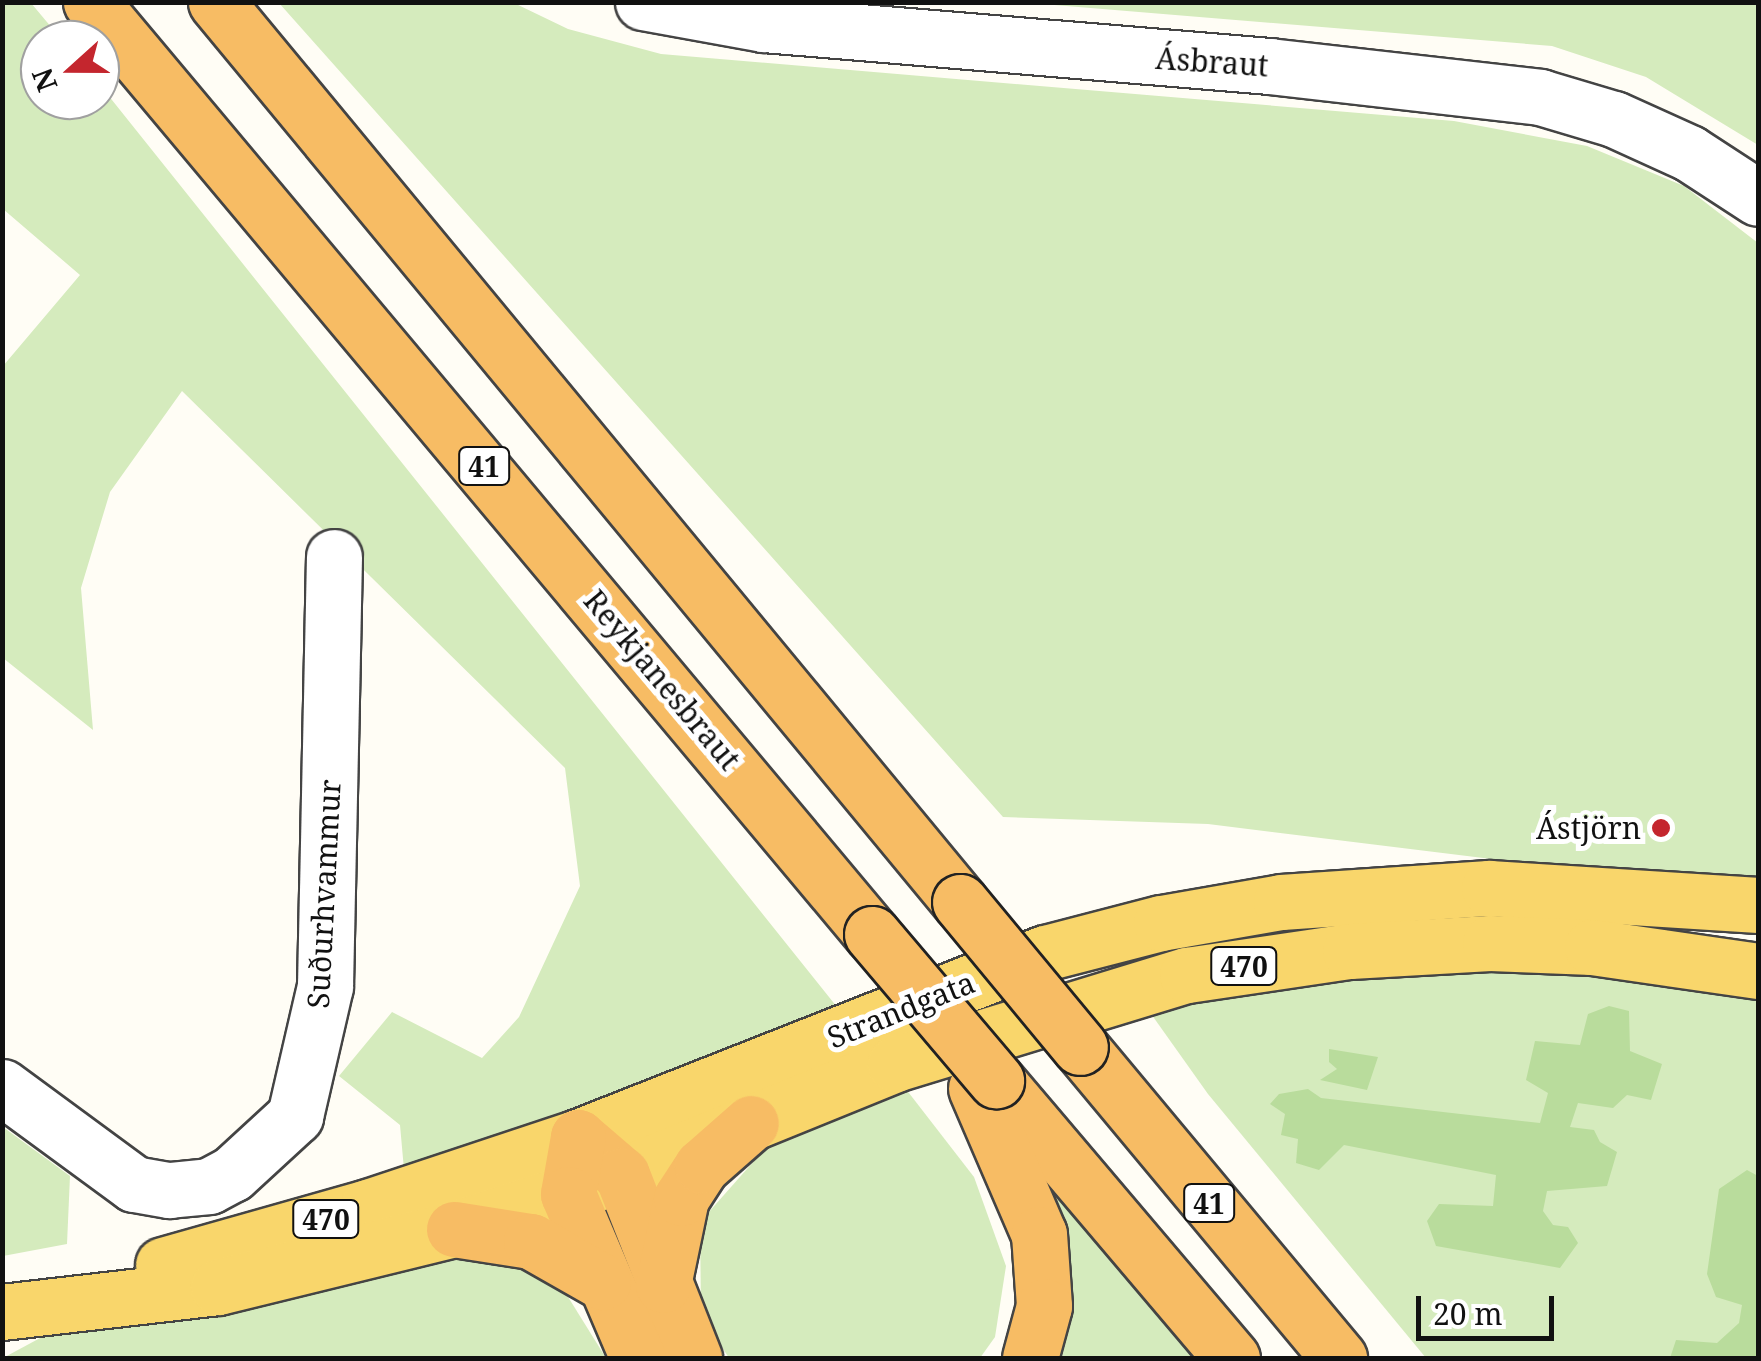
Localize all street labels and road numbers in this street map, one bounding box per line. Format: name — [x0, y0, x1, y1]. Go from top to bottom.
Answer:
street label: Ásbraut — [1154, 40, 1270, 84]
road number: 41 — [456, 443, 512, 489]
street label: Reykjanesbraut — [576, 583, 748, 777]
street label: Suðurhvammur — [300, 779, 348, 1009]
road number: 470 — [1209, 943, 1279, 989]
street label: Strandgata — [822, 964, 980, 1056]
road number: 41 — [1182, 1180, 1236, 1226]
road number: 470 — [291, 1196, 361, 1242]

